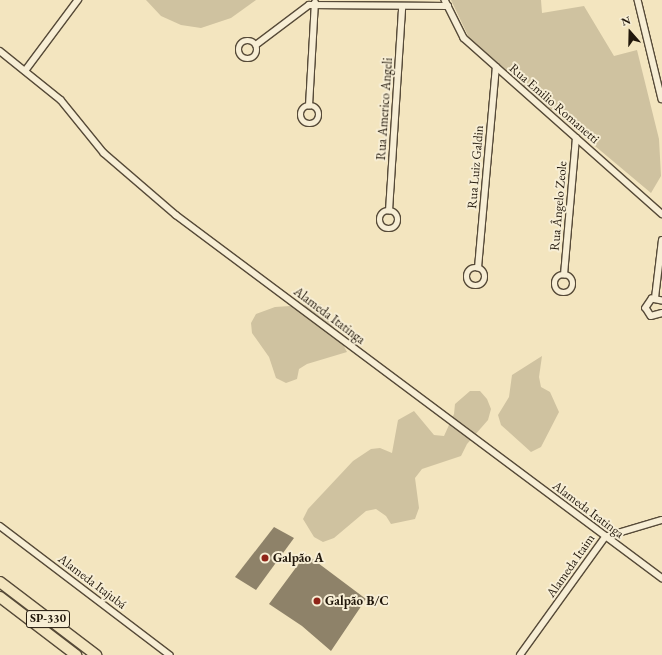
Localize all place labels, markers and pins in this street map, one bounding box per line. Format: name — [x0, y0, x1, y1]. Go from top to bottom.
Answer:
place label: Galpão A — [273, 550, 324, 566]
marker: Galpão A — [260, 553, 270, 563]
place label: Galpão B/C — [325, 593, 389, 609]
marker: Galpão B/C — [312, 596, 322, 606]

